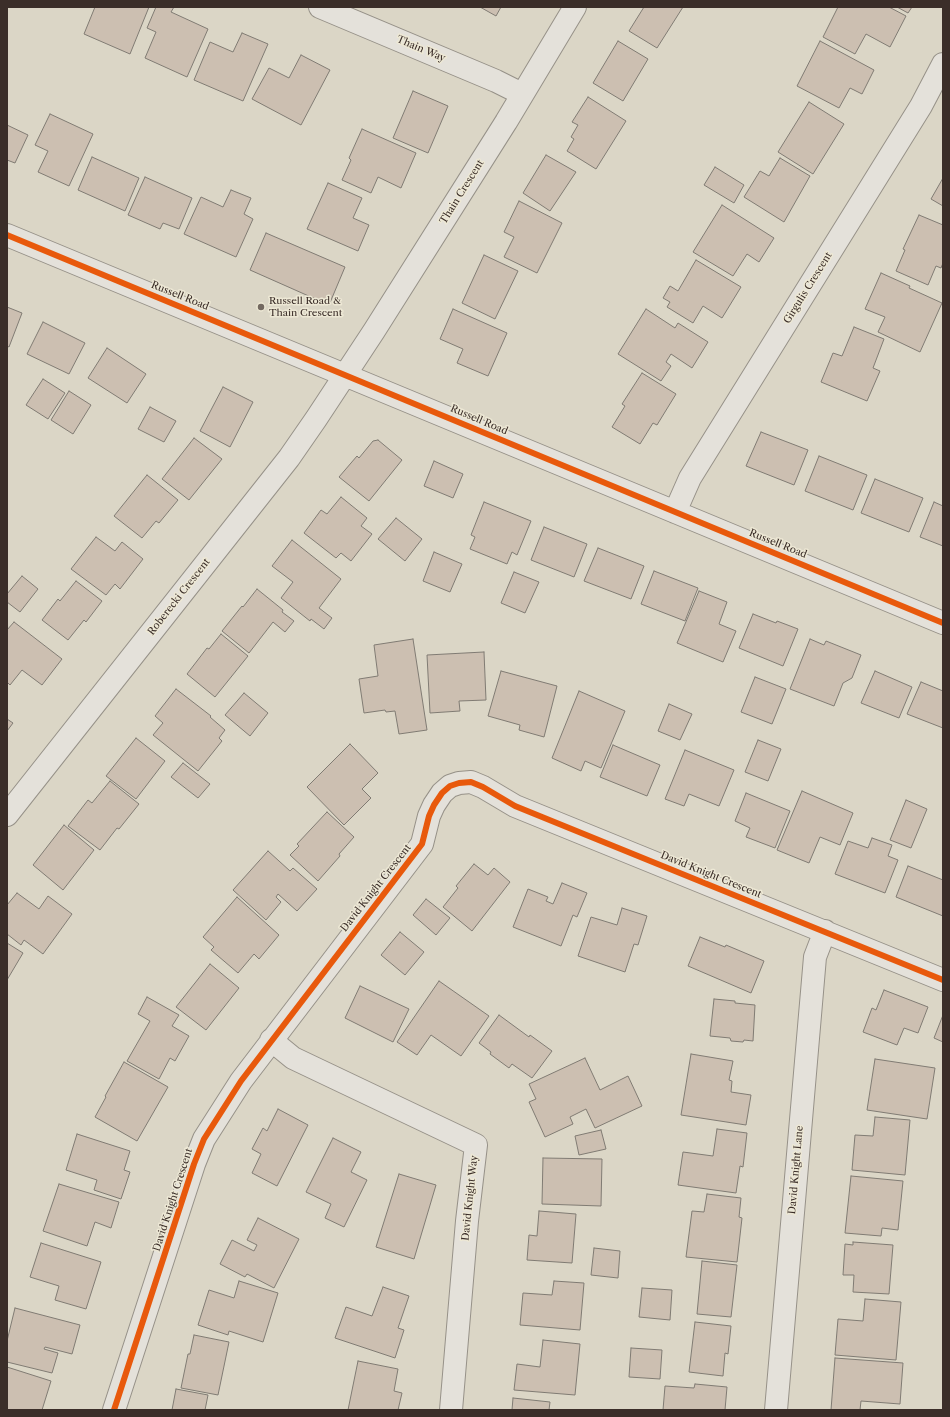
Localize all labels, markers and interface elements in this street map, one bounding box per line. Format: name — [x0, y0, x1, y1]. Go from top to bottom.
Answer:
street label: Thain Way — [395, 33, 447, 65]
street label: Thain Crescent — [437, 158, 487, 226]
street label: Girgulis Crescent — [781, 250, 835, 326]
street label: Russell Road — [149, 279, 211, 313]
place label: Russell Road & Thain Crescent — [269, 295, 342, 318]
marker: Russell Road & Thain Crescent — [256, 302, 266, 312]
street label: Russell Road — [449, 403, 509, 437]
street label: Russell Road — [747, 527, 809, 561]
street label: Roberecki Crescent — [145, 556, 213, 638]
street label: David Knight Crescent — [338, 842, 414, 934]
street label: David Knight Crescent — [659, 849, 763, 901]
street label: David Knight Lane — [786, 1125, 806, 1215]
street label: David Knight Crescent — [151, 1147, 195, 1253]
street label: David Knight Way — [460, 1155, 480, 1241]

